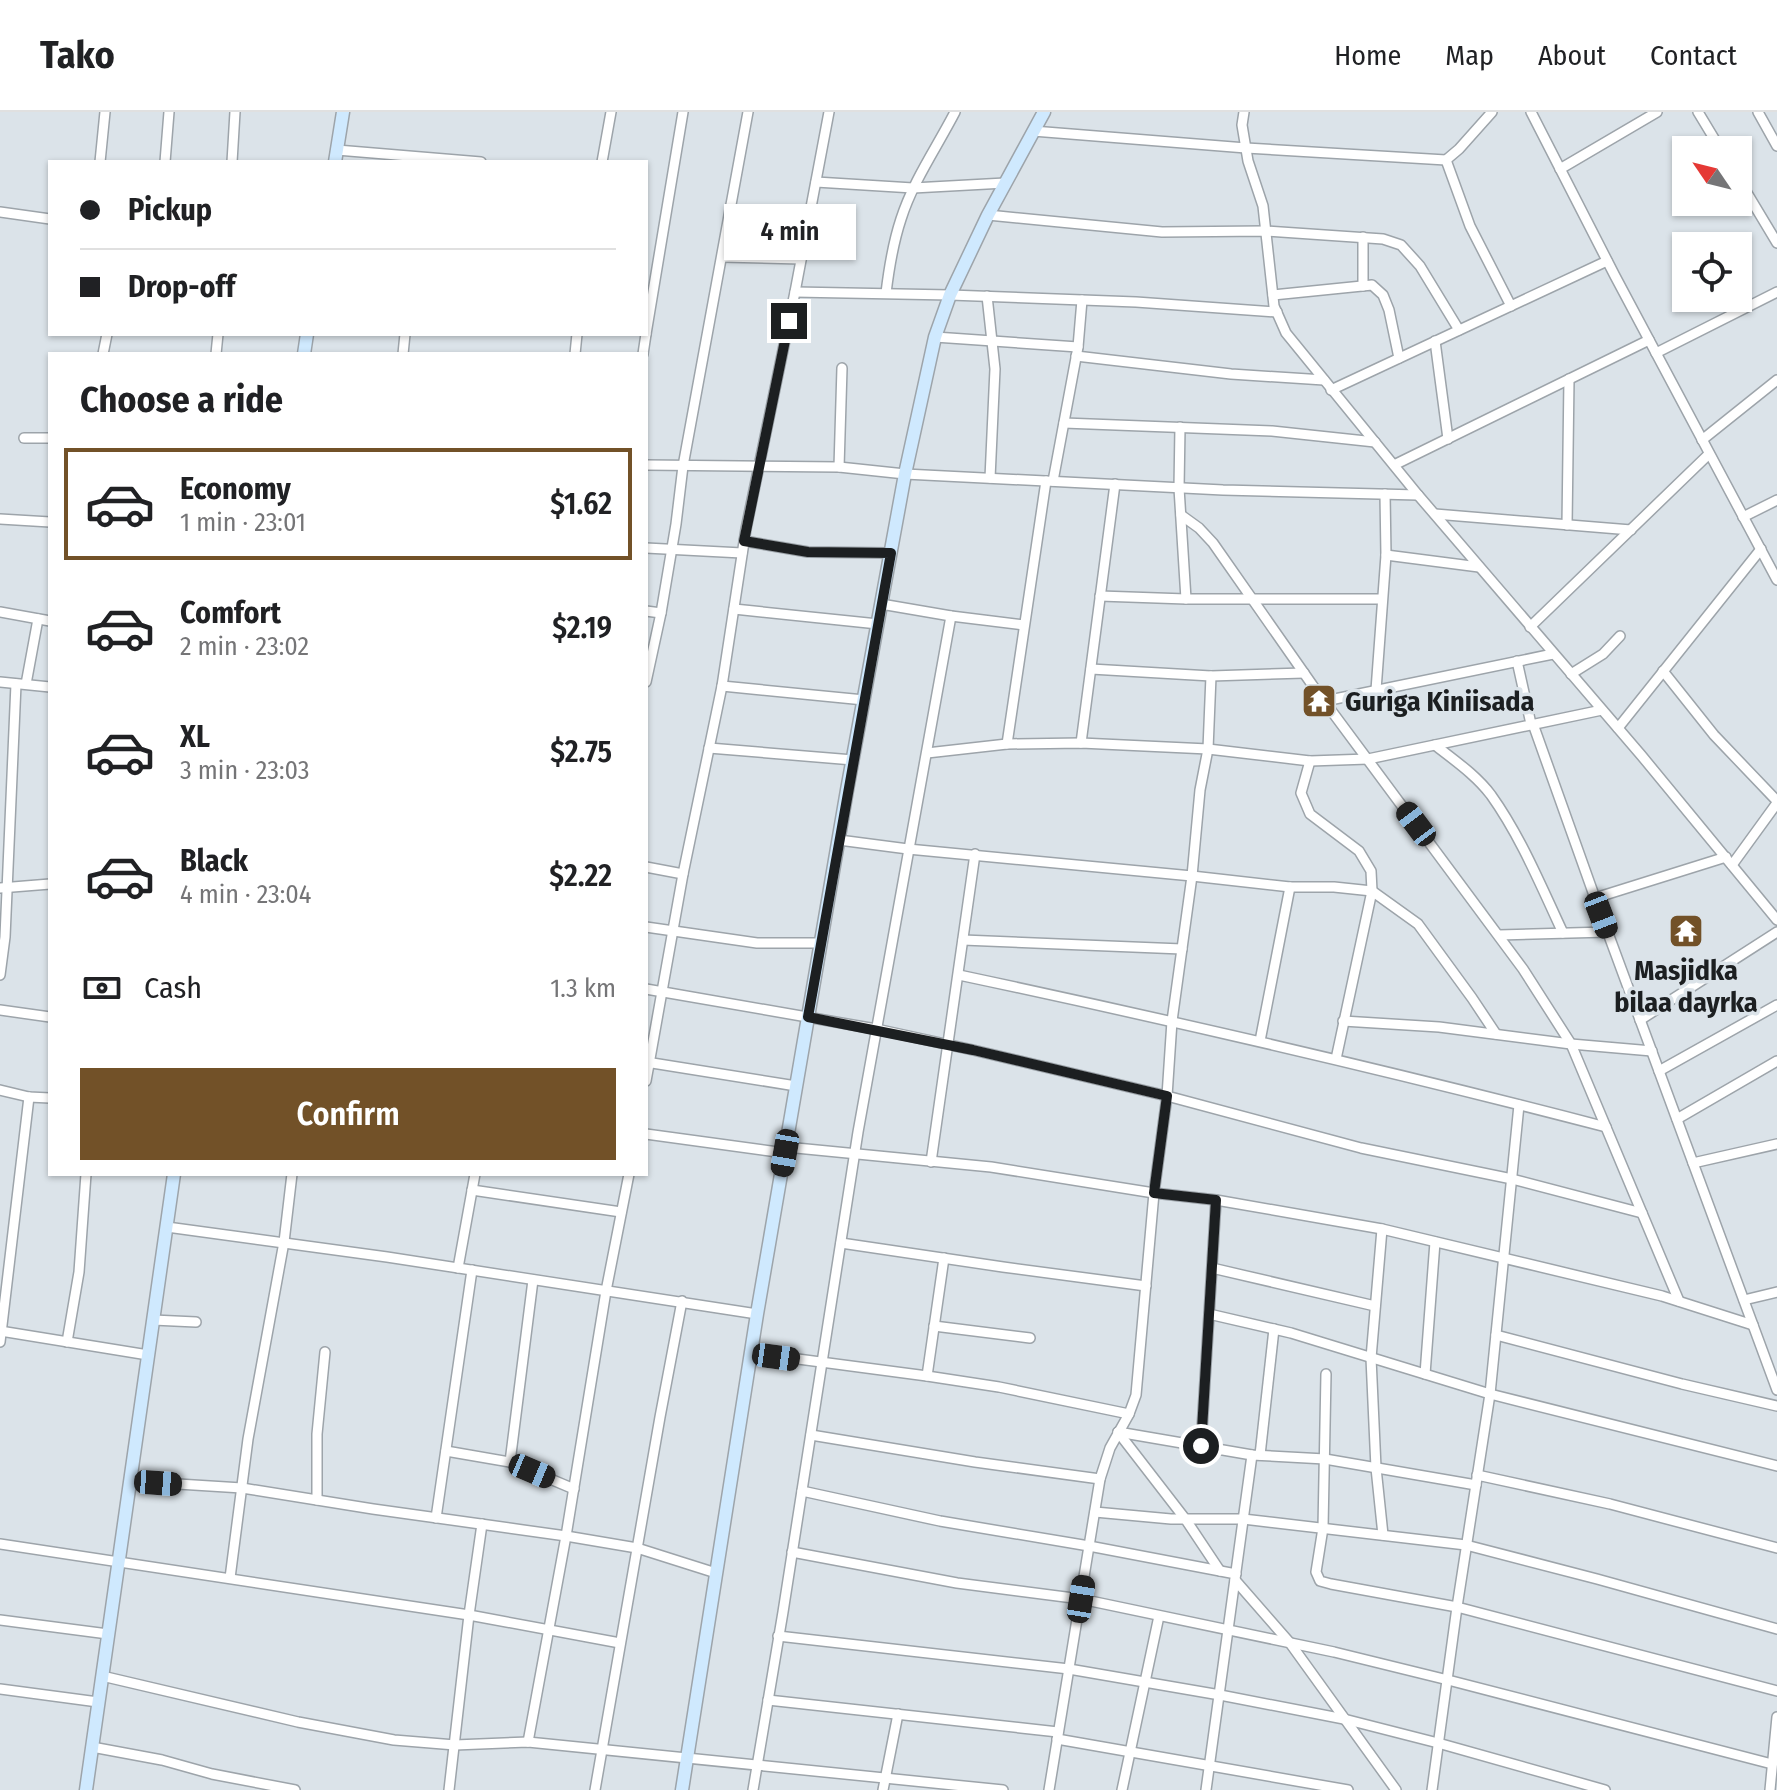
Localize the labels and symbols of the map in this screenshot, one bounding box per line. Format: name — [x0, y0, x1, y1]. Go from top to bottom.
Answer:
north arrow — [1672, 136, 1752, 216]
callout: 4 min — [723, 205, 855, 261]
route end — [771, 303, 807, 339]
temple icon: Guriga Kiniisada — [1300, 682, 1338, 720]
place label: Guriga Kiniisada — [1345, 685, 1535, 718]
car — [1392, 798, 1440, 850]
car — [1581, 888, 1621, 942]
temple icon: Masjidka bilaa dayrka — [1667, 912, 1705, 950]
place label: Masjidka bilaa dayrka — [1614, 954, 1758, 1019]
car — [769, 1127, 801, 1179]
car — [751, 1342, 801, 1372]
route start — [1183, 1428, 1219, 1464]
car — [505, 1451, 559, 1491]
car — [133, 1469, 183, 1497]
car — [1065, 1573, 1097, 1625]

